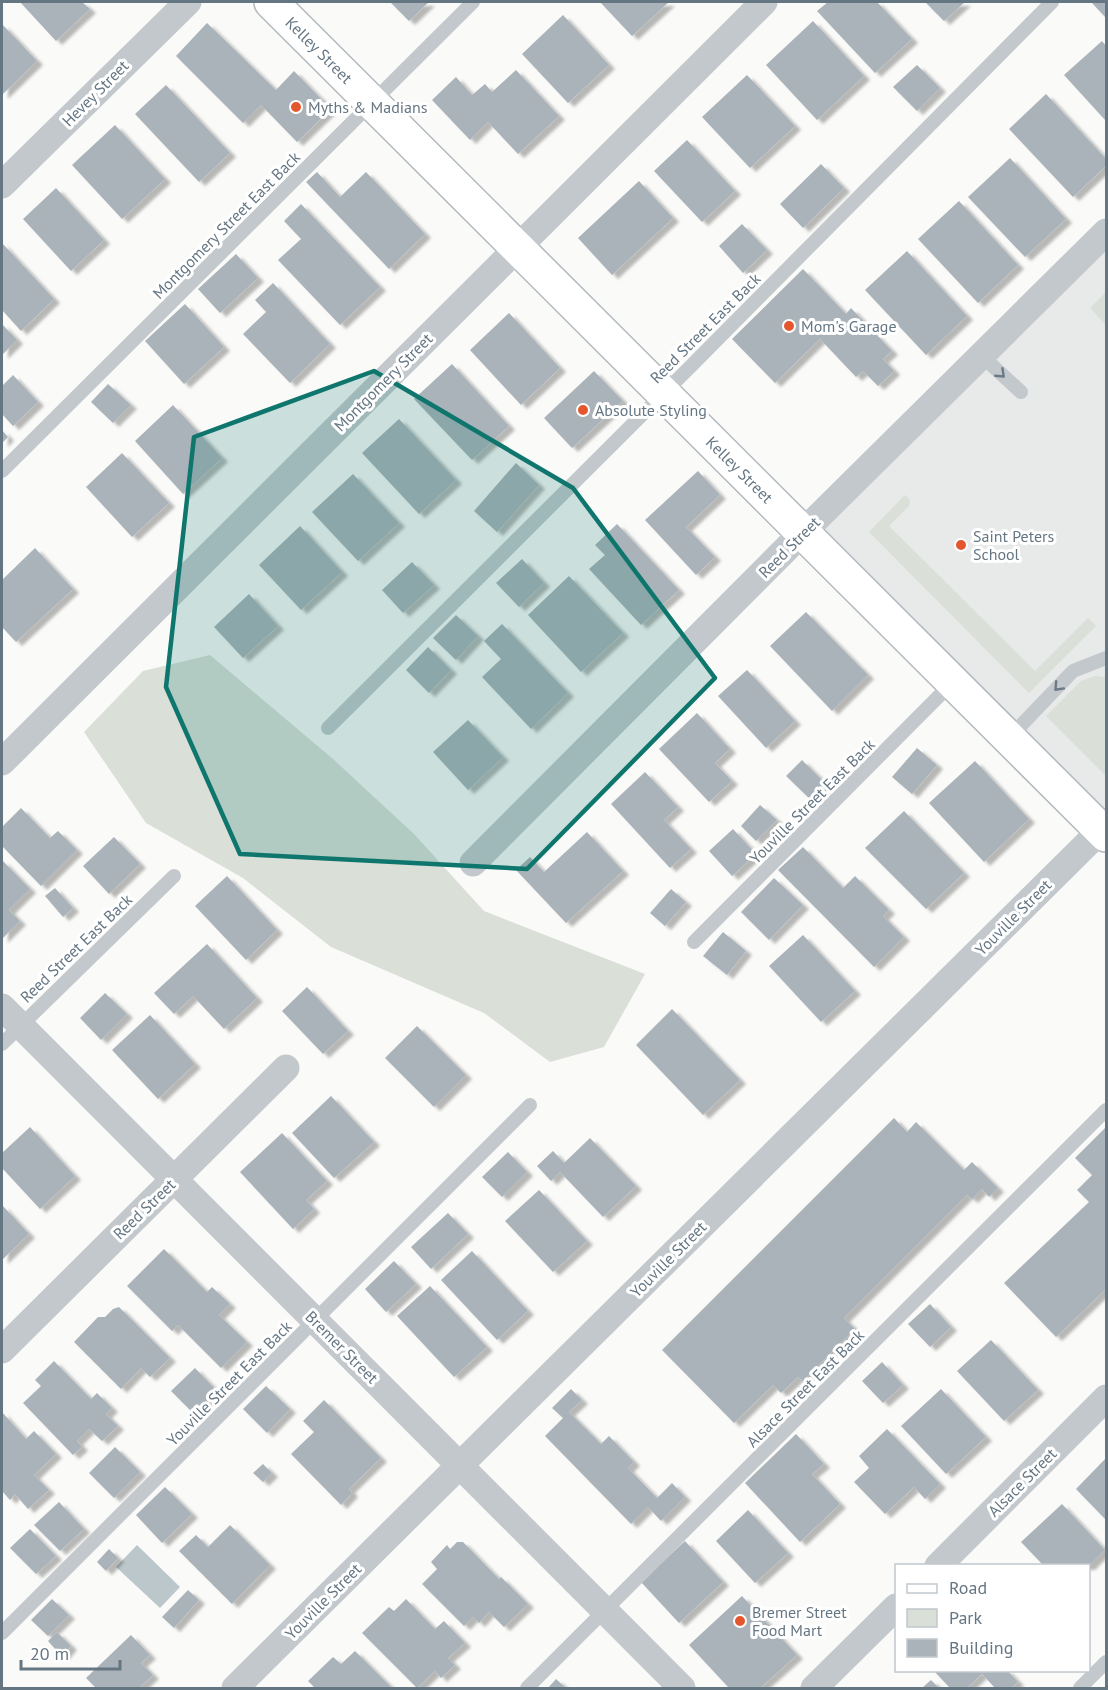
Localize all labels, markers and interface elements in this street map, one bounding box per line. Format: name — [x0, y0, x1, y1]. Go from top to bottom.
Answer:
street label: Kelley Street — [281, 12, 357, 88]
street label: Hevey Street — [58, 55, 133, 130]
place label: Myths & Madians — [308, 97, 428, 117]
marker: Myths & Madians — [289, 100, 303, 114]
street label: Montgomery Street East Back — [148, 147, 304, 303]
street label: Reed Street East Back — [646, 268, 765, 387]
place label: Mom's Garage — [801, 316, 897, 336]
marker: Mom's Garage — [782, 319, 796, 333]
street label: Montgomery Street — [330, 328, 437, 435]
one-way arrow — [995, 367, 1005, 378]
place label: Absolute Styling — [595, 400, 707, 420]
marker: Absolute Styling — [576, 403, 590, 417]
street label: Kelley Street — [702, 432, 778, 508]
street label: Reed Street — [754, 512, 824, 582]
place label: Saint Peters School — [973, 526, 1054, 564]
marker: Saint Peters School — [954, 538, 968, 552]
one-way arrow — [1054, 681, 1065, 691]
street label: Youville Street East Back — [745, 734, 879, 868]
street label: Youville Street — [971, 874, 1056, 959]
street label: Reed Street East Back — [16, 889, 136, 1007]
street label: Reed Street — [109, 1174, 180, 1243]
street label: Youville Street — [626, 1216, 711, 1301]
street label: Bremer Street — [301, 1306, 383, 1388]
street label: Youville Street East Back — [162, 1316, 296, 1450]
street label: Alsace Street East Back — [742, 1325, 868, 1451]
street label: Alsace Street — [984, 1443, 1061, 1520]
street label: Youville Street — [281, 1558, 366, 1643]
legend — [895, 1564, 1090, 1672]
text: Road — [949, 1576, 987, 1599]
place label: Bremer Street Food Mart — [752, 1602, 847, 1640]
text: Park — [949, 1606, 982, 1629]
marker: Bremer Street Food Mart — [733, 1614, 747, 1628]
scale bar — [21, 1633, 120, 1671]
text: Building — [949, 1636, 1013, 1659]
text: 20 m — [30, 1642, 69, 1665]

